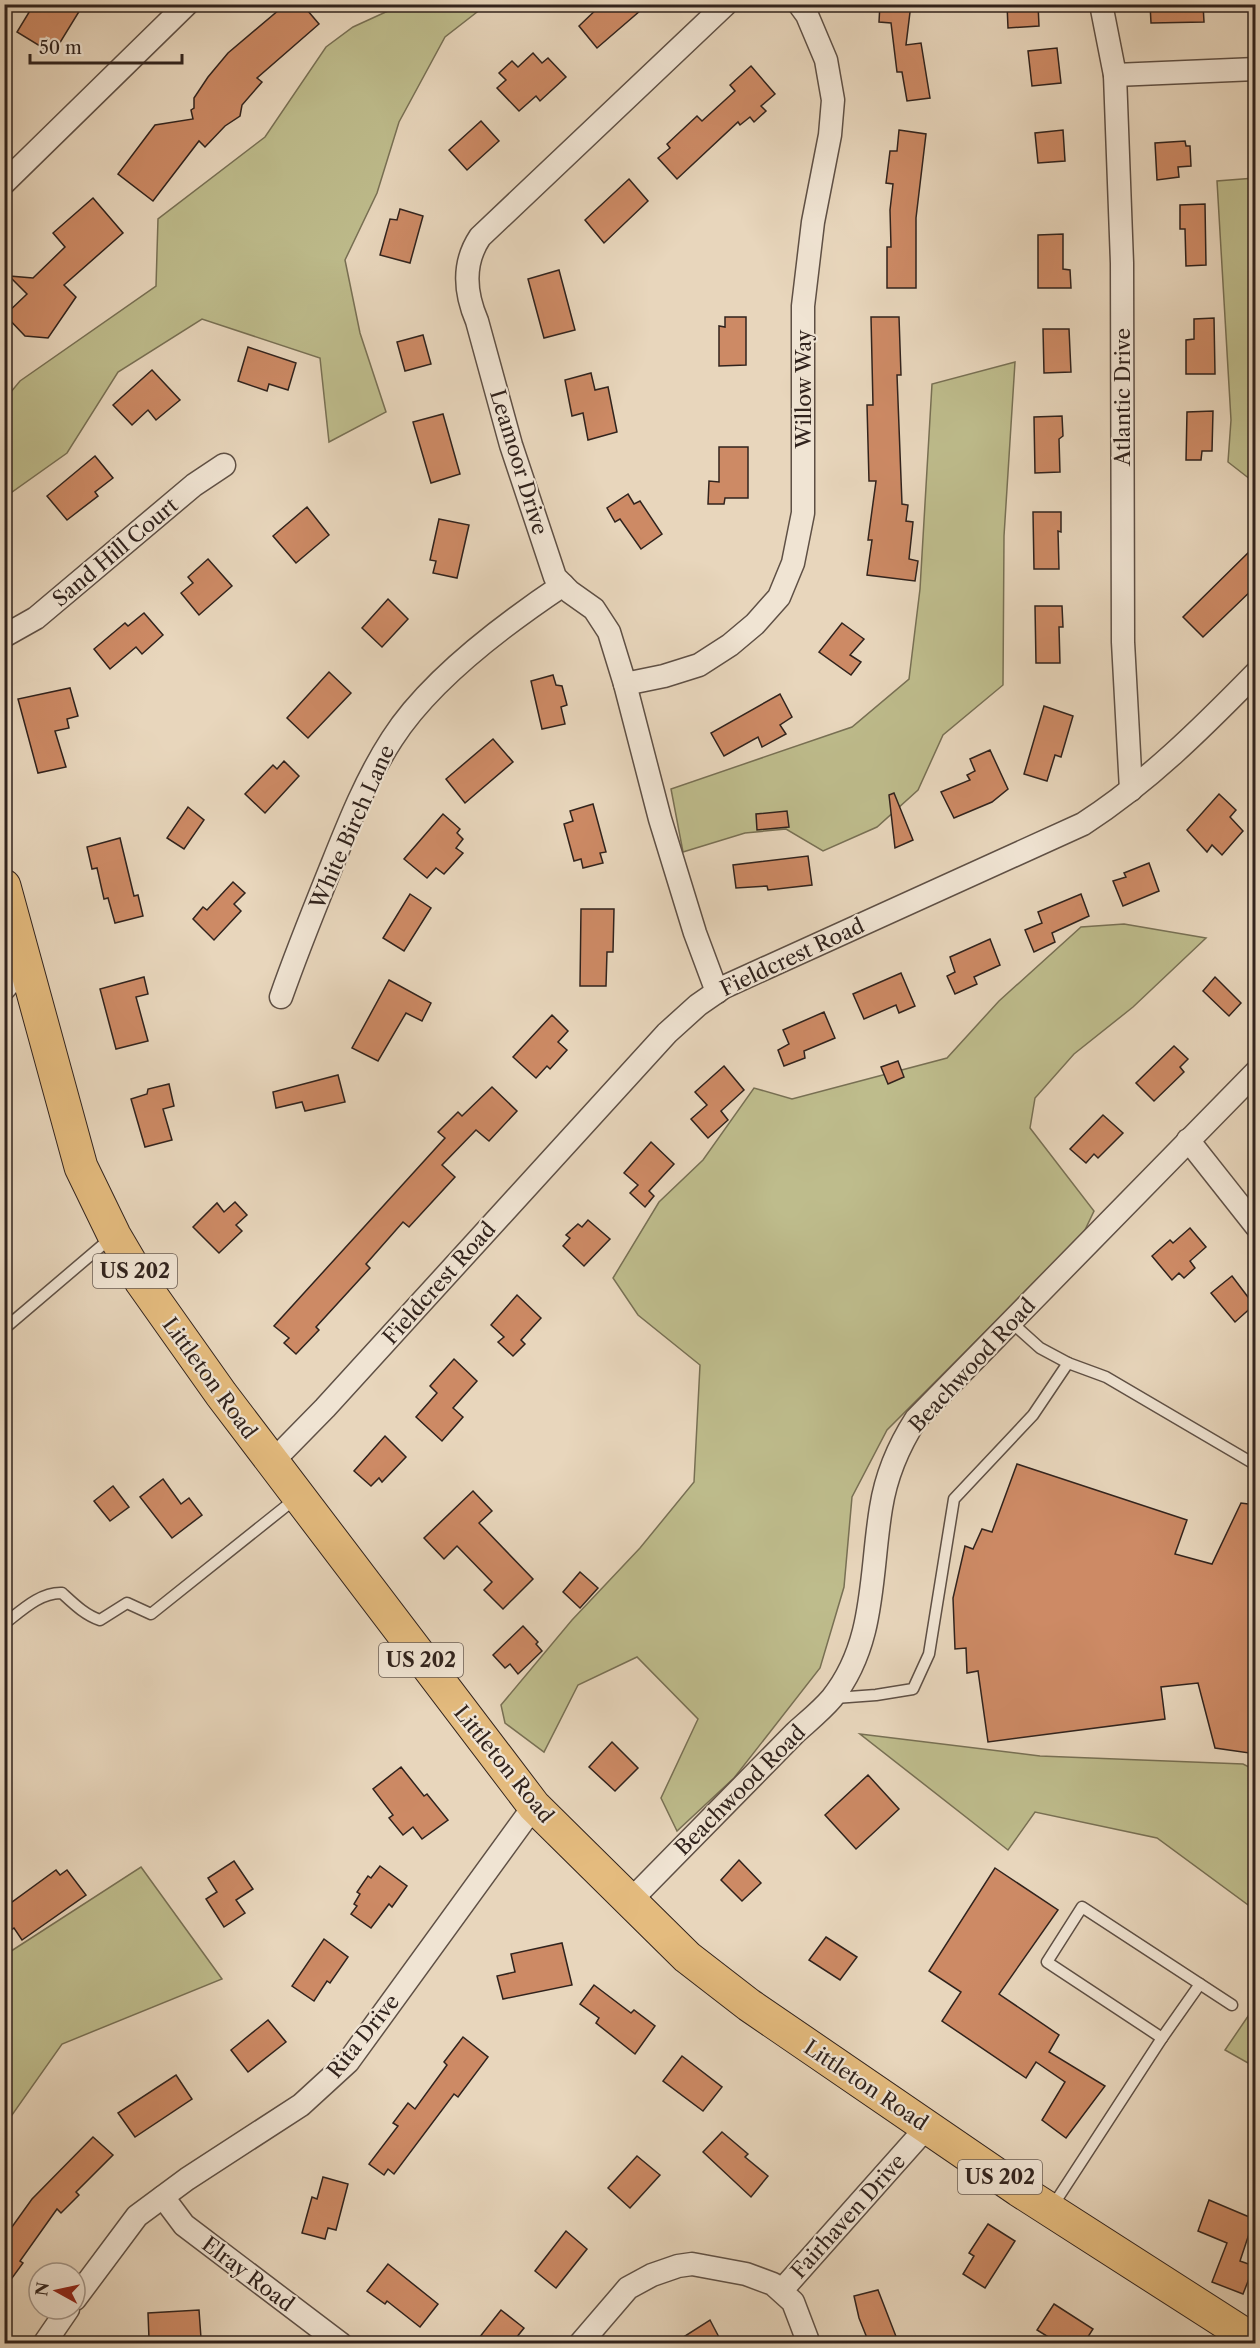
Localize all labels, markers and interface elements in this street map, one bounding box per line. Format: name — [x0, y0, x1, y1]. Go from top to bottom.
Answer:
scale bar — [30, 27, 182, 65]
text: 50 m — [39, 37, 82, 59]
street label: Atlantic Drive — [1110, 328, 1135, 467]
street label: Willow Way — [791, 329, 816, 450]
street label: Leamoor Drive — [485, 386, 553, 538]
street label: Sand Hill Court — [47, 492, 183, 612]
street label: White Birch Lane — [304, 741, 399, 914]
street label: Fieldcrest Road — [716, 913, 868, 1001]
street label: Fieldcrest Road — [377, 1216, 501, 1349]
road number: US 202 — [93, 1254, 177, 1288]
street label: Beachwood Road — [904, 1293, 1041, 1437]
street label: Littleton Road — [158, 1312, 263, 1444]
road number: US 202 — [379, 1643, 463, 1677]
street label: Littleton Road — [449, 1700, 559, 1828]
street label: Beachwood Road — [670, 1719, 811, 1860]
street label: Rita Drive — [322, 1989, 404, 2083]
street label: Littleton Road — [799, 2034, 933, 2136]
street label: Fairhaven Drive — [786, 2149, 910, 2283]
road number: US 202 — [958, 2160, 1042, 2194]
street label: Elray Road — [197, 2231, 299, 2317]
north arrow — [27, 2261, 87, 2321]
text: N — [31, 2281, 53, 2297]

